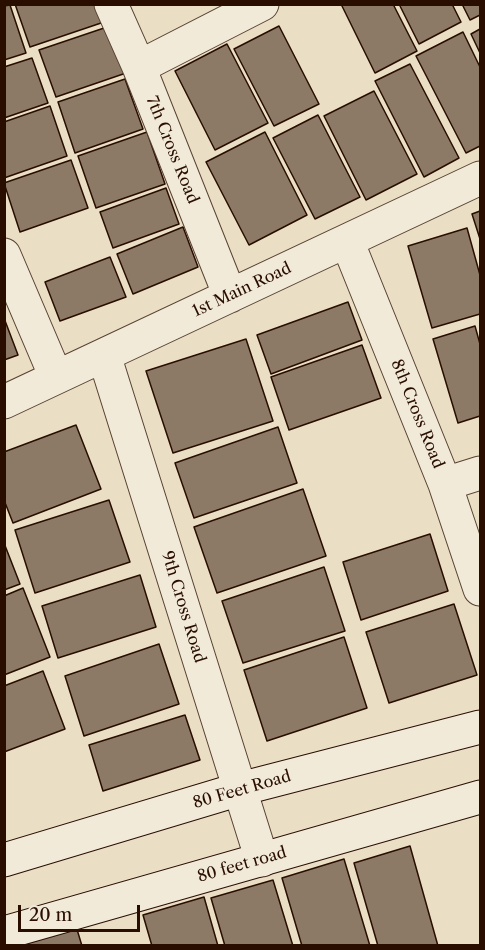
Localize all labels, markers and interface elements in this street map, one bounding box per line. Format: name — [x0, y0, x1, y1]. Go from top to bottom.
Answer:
street label: 7th Cross Road — [142, 93, 202, 207]
street label: 1st Main Road — [190, 259, 294, 321]
street label: 8th Cross Road — [386, 357, 448, 471]
street label: 9th Cross Road — [157, 549, 209, 665]
street label: 80 Feet Road — [191, 767, 293, 813]
street label: 80 feet road — [195, 843, 289, 887]
scale bar — [21, 893, 142, 931]
text: 20 m — [29, 904, 72, 926]

